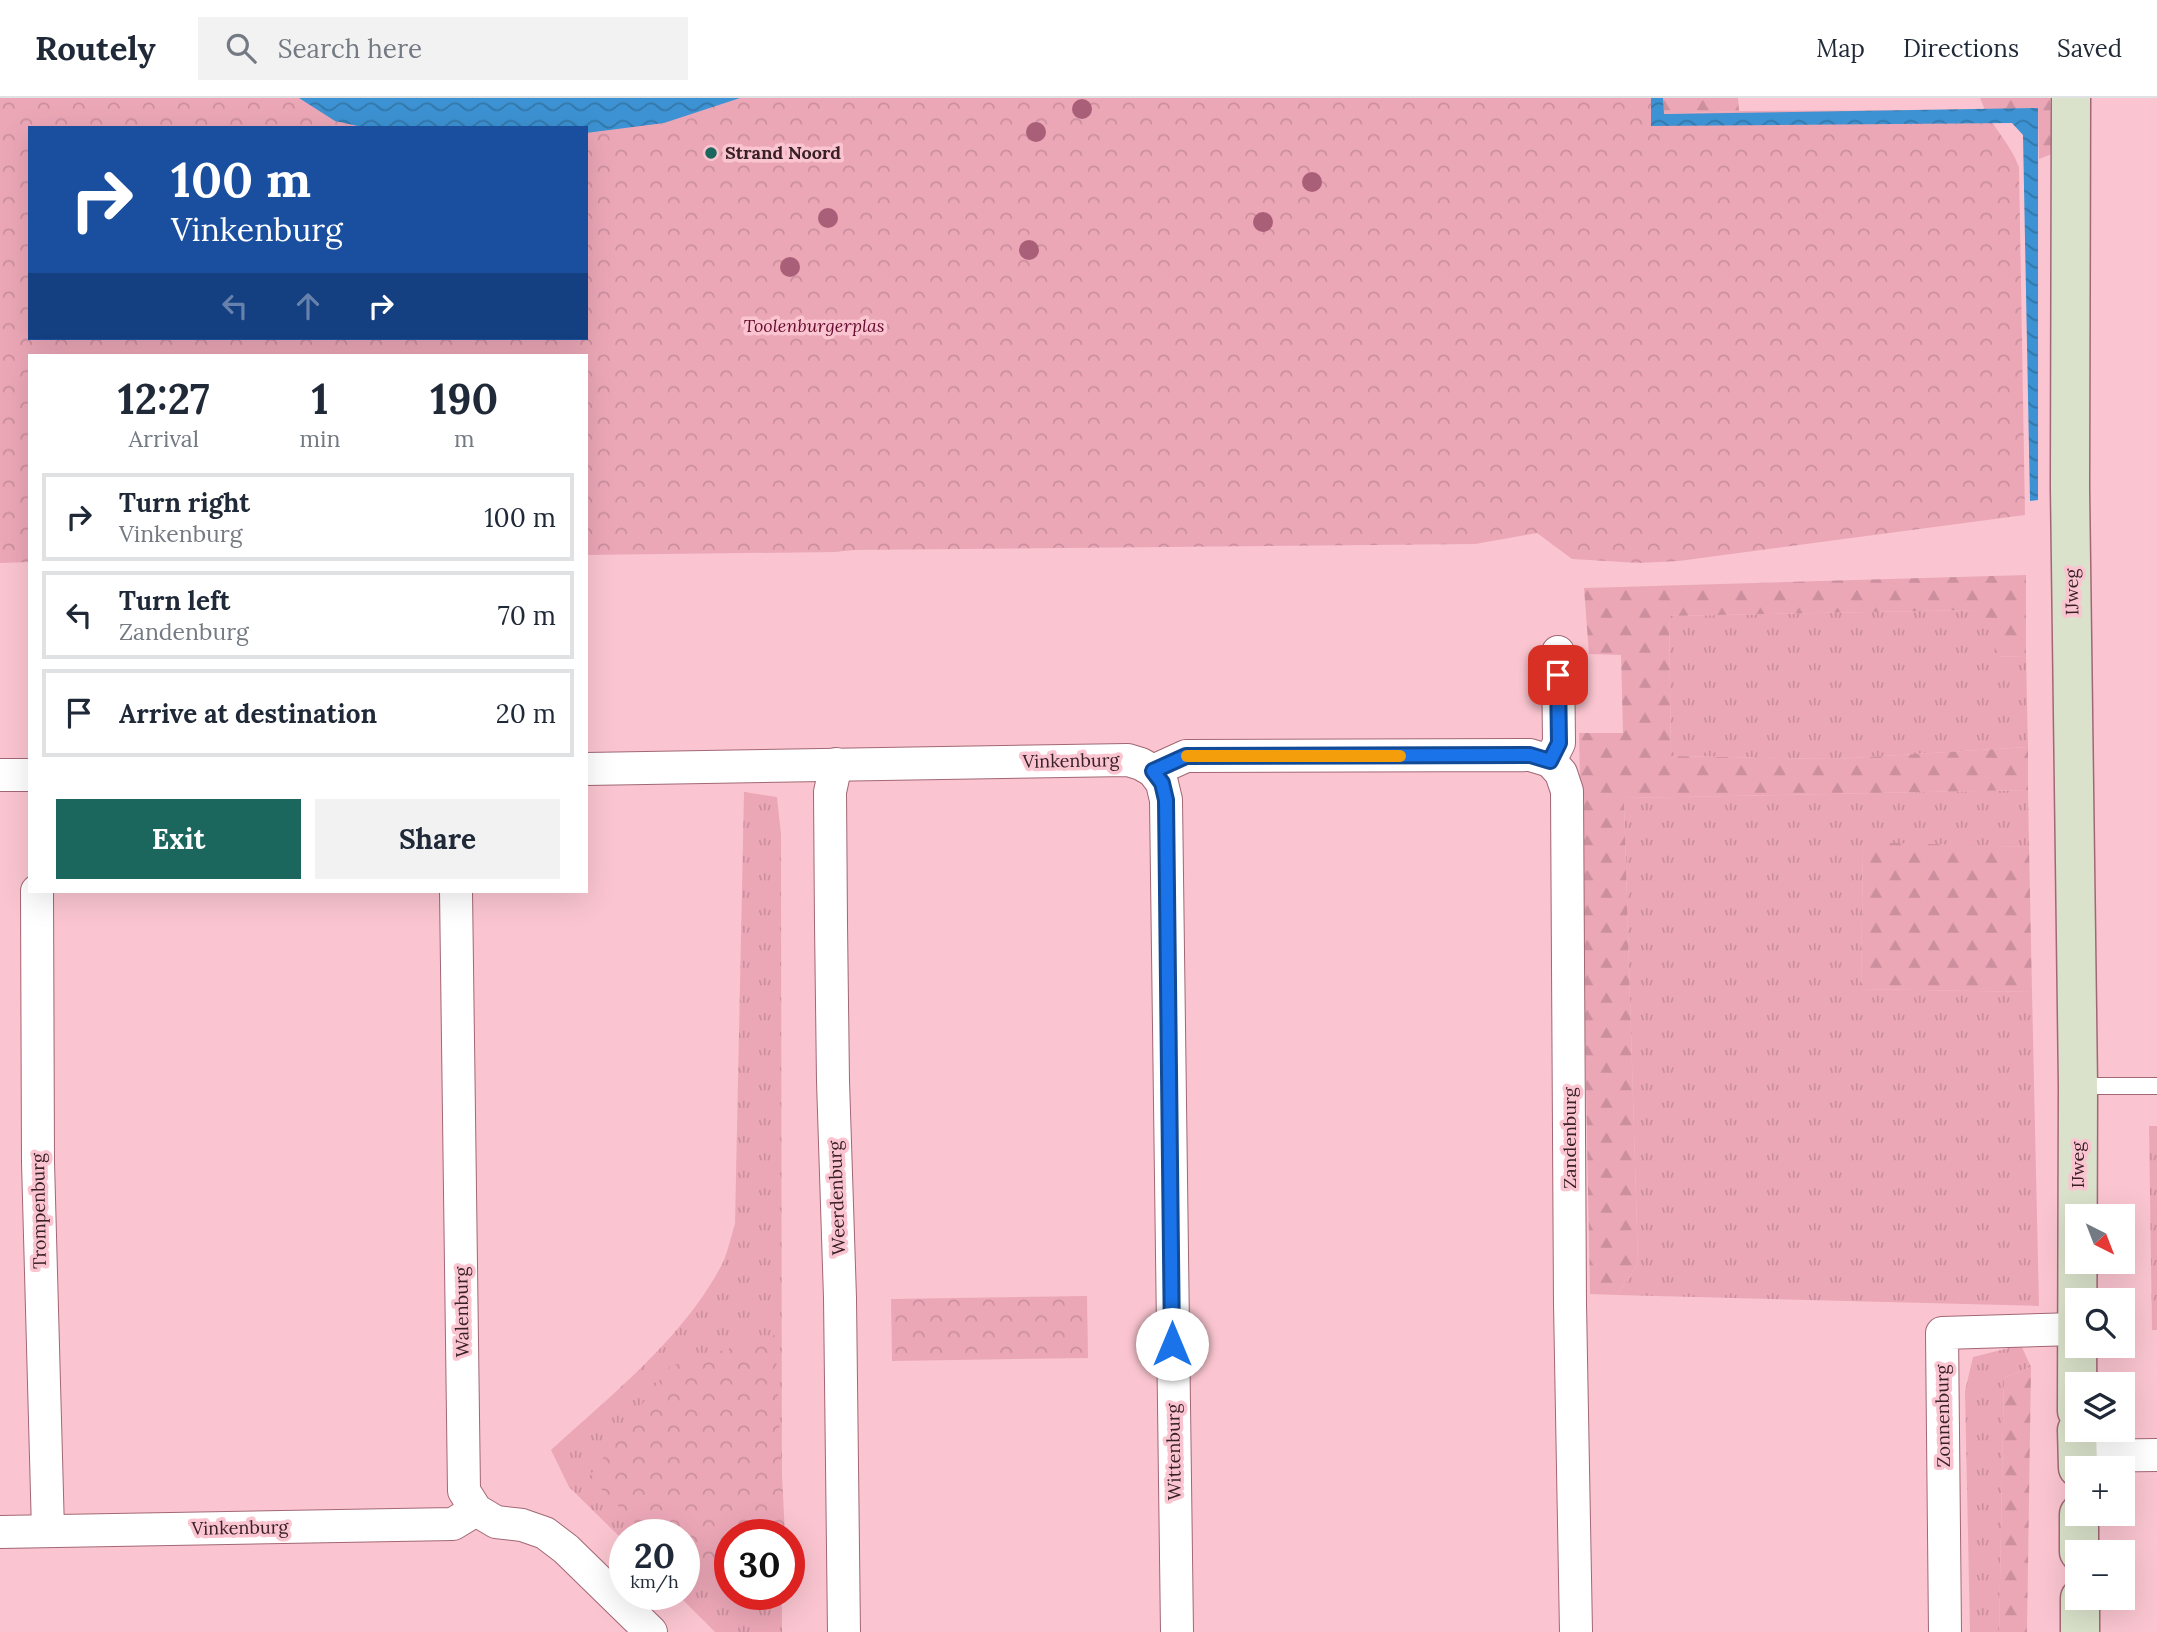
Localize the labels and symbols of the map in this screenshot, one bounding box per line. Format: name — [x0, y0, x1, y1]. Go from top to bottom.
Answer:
place label: Strand Noord — [725, 141, 841, 164]
marker: Strand Noord — [703, 145, 719, 161]
park label: Toolenburgerplas — [743, 314, 885, 337]
street label: IJweg — [2060, 567, 2083, 615]
pin — [1528, 645, 1588, 705]
street label: Vinkenburg — [1022, 748, 1121, 773]
street label: Zandenburg — [1558, 1086, 1581, 1189]
street label: Weerdenburg — [823, 1139, 850, 1256]
street label: IJweg — [2066, 1141, 2089, 1188]
street label: Trompenburg — [26, 1152, 51, 1269]
north arrow — [2065, 1204, 2135, 1274]
street label: Walenburg — [449, 1265, 474, 1358]
position arrow — [1135, 1307, 1209, 1381]
street label: Zonnenburg — [1930, 1363, 1955, 1468]
street label: Wittenburg — [1161, 1402, 1186, 1501]
street label: Vinkenburg — [191, 1515, 290, 1540]
speed limit sign: 30 — [714, 1519, 805, 1610]

